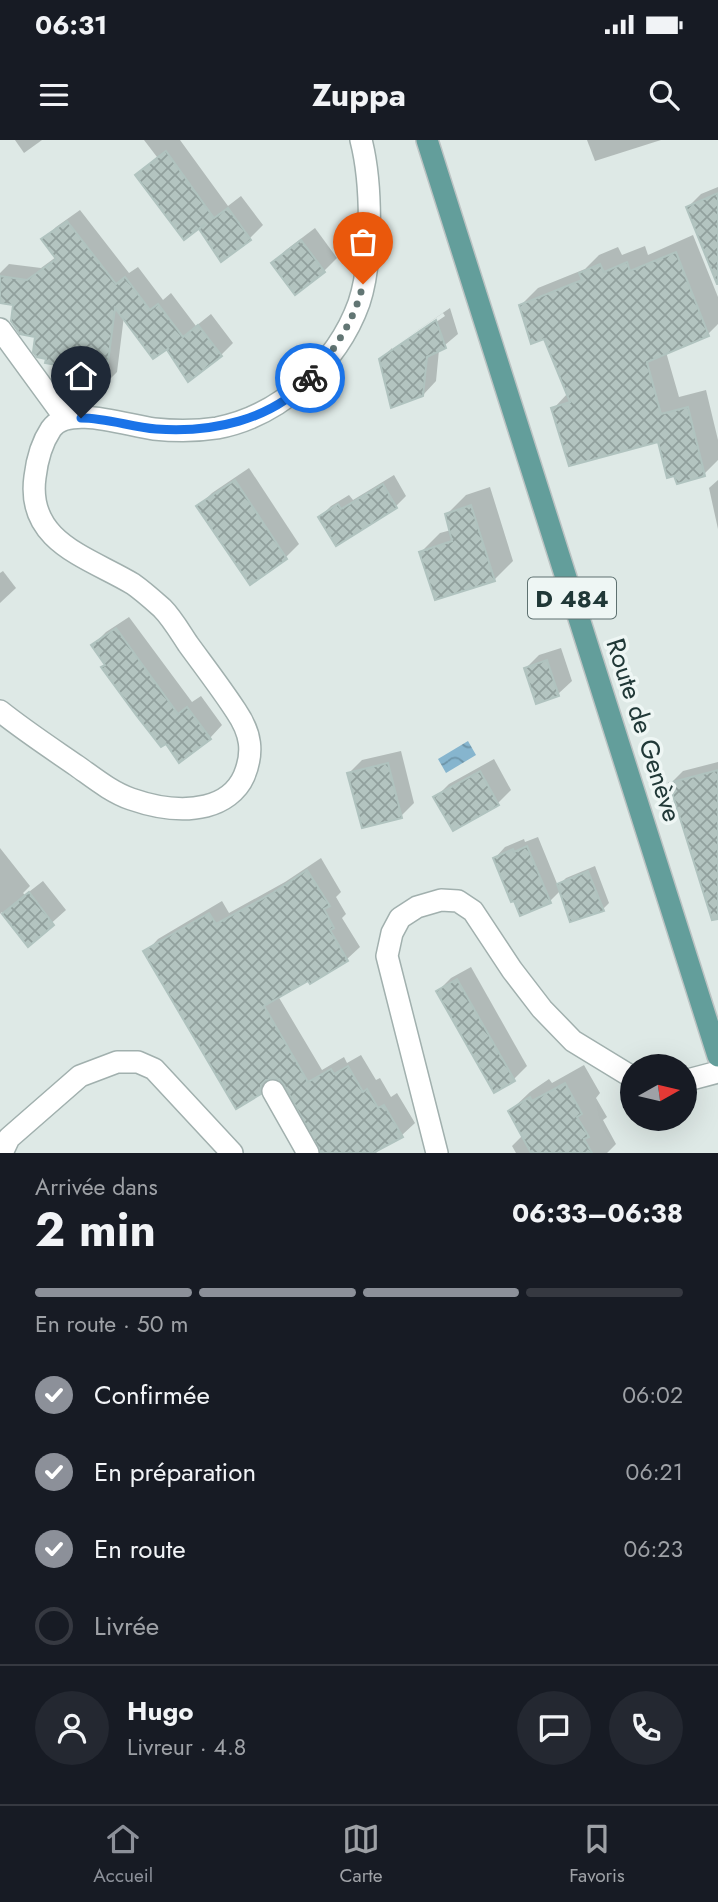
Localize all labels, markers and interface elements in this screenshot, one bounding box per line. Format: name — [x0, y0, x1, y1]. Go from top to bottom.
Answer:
text: 06:31 — [35, 6, 107, 44]
text: Zuppa — [312, 72, 406, 118]
icon: menu — [35, 76, 73, 114]
icon: search — [645, 76, 683, 114]
pin — [333, 212, 393, 284]
icon: bag — [344, 223, 382, 261]
courier — [275, 343, 345, 413]
pin — [51, 346, 111, 418]
icon: home — [62, 357, 100, 395]
icon: bike — [291, 359, 329, 397]
road number: D 484 — [528, 578, 616, 618]
street label: Route de Genève — [596, 633, 692, 827]
north arrow — [620, 1054, 696, 1130]
map controls — [620, 1054, 697, 1131]
text: Arrivée dans — [35, 1170, 158, 1204]
text: 06:33–06:38 — [512, 1194, 683, 1232]
text: 2 min — [35, 1197, 156, 1263]
text: En route · 50 m — [35, 1307, 188, 1341]
icon: check — [35, 1376, 73, 1414]
text: Confirmée — [94, 1376, 210, 1414]
text: 06:02 — [622, 1378, 683, 1412]
icon: check — [35, 1453, 73, 1491]
text: En préparation — [94, 1453, 256, 1491]
text: 06:21 — [626, 1455, 683, 1489]
icon: check — [35, 1530, 73, 1568]
text: En route — [94, 1530, 186, 1568]
text: 06:23 — [623, 1532, 683, 1566]
text: Livrée — [94, 1607, 159, 1645]
button: person — [35, 1691, 109, 1765]
button: chat — [517, 1691, 591, 1765]
button: phone — [609, 1691, 683, 1765]
text: Hugo — [127, 1692, 194, 1730]
text: Livreur · 4.8 — [127, 1730, 246, 1764]
tab: Accueil — [93, 1820, 153, 1889]
tab: Carte — [340, 1820, 383, 1889]
tab: Favoris — [569, 1820, 625, 1889]

